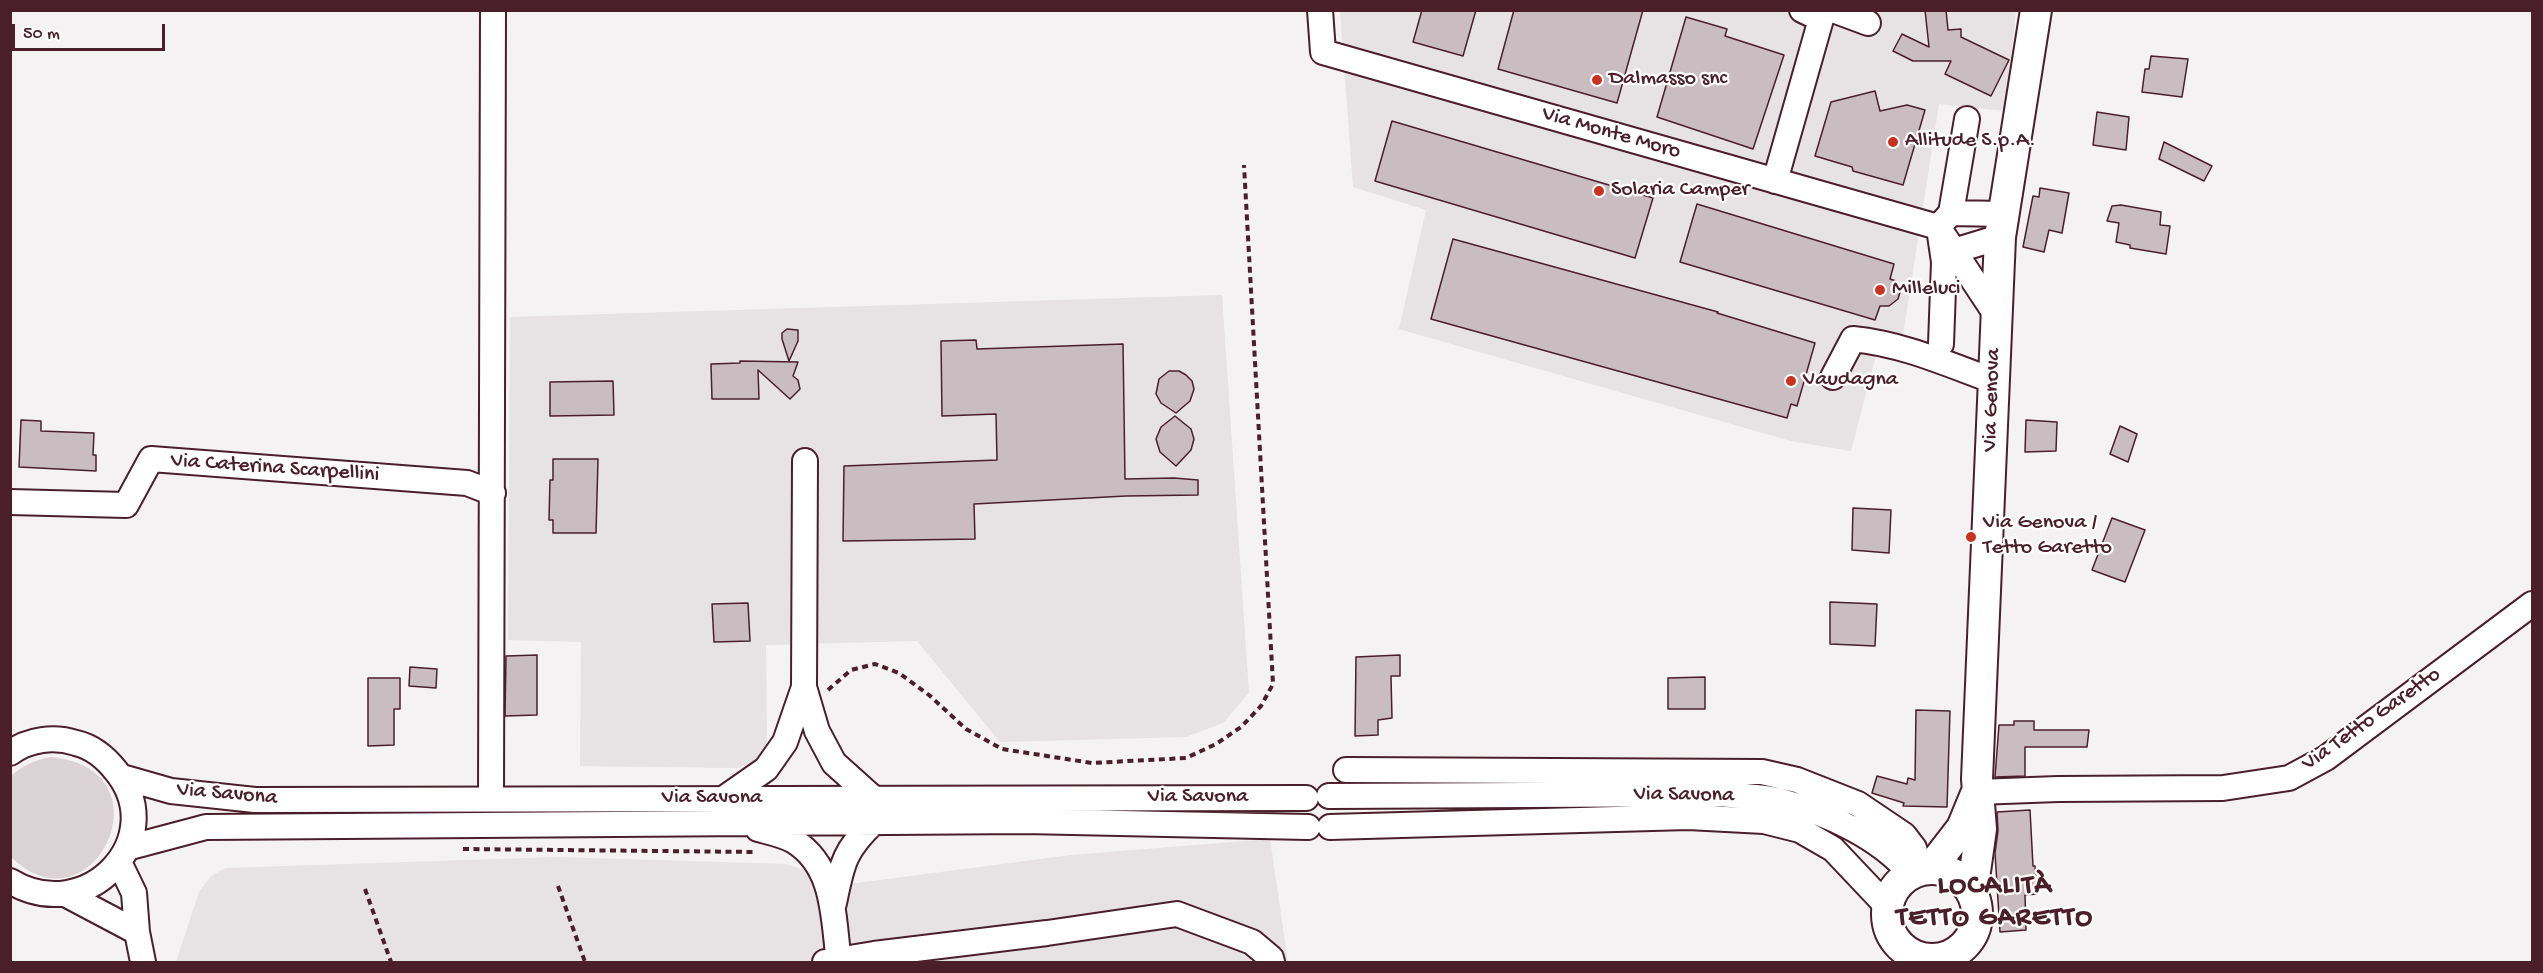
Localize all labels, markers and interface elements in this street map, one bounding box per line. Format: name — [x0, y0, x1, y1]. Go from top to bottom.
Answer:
scale bar — [15, 12, 168, 50]
text: 50 m — [23, 24, 60, 45]
place label: Dalmasso snc — [1609, 67, 1727, 93]
marker: Dalmasso snc — [1590, 73, 1604, 87]
street label: Via Monte Moro — [1539, 102, 1683, 166]
place label: Allitude S.p.A. — [1905, 129, 2036, 155]
marker: Allitude S.p.A. — [1886, 135, 1900, 149]
place label: Solaria Camper — [1611, 178, 1749, 204]
marker: Solaria Camper — [1592, 184, 1606, 198]
place label: Milleluci — [1892, 277, 1960, 303]
marker: Milleluci — [1873, 283, 1887, 297]
street label: Via Genova — [1978, 348, 2008, 452]
place label: Vaudagna — [1803, 368, 1898, 394]
marker: Vaudagna — [1784, 374, 1798, 388]
street label: Via Caterina Scarpellini — [170, 449, 380, 489]
place label: Via Genova / Tetto Garetto — [1983, 511, 2112, 562]
marker: Via Genova / Tetto Garetto — [1964, 530, 1978, 544]
street label: Via Tetto Garetto — [2297, 662, 2447, 778]
street label: Via Savona — [176, 777, 278, 813]
street label: Via Savona — [1633, 782, 1735, 810]
street label: Via Savona — [1148, 785, 1248, 811]
street label: Via Savona — [662, 786, 762, 812]
district label: LOCALITÀ TETTO GARETTO — [1896, 871, 2094, 937]

